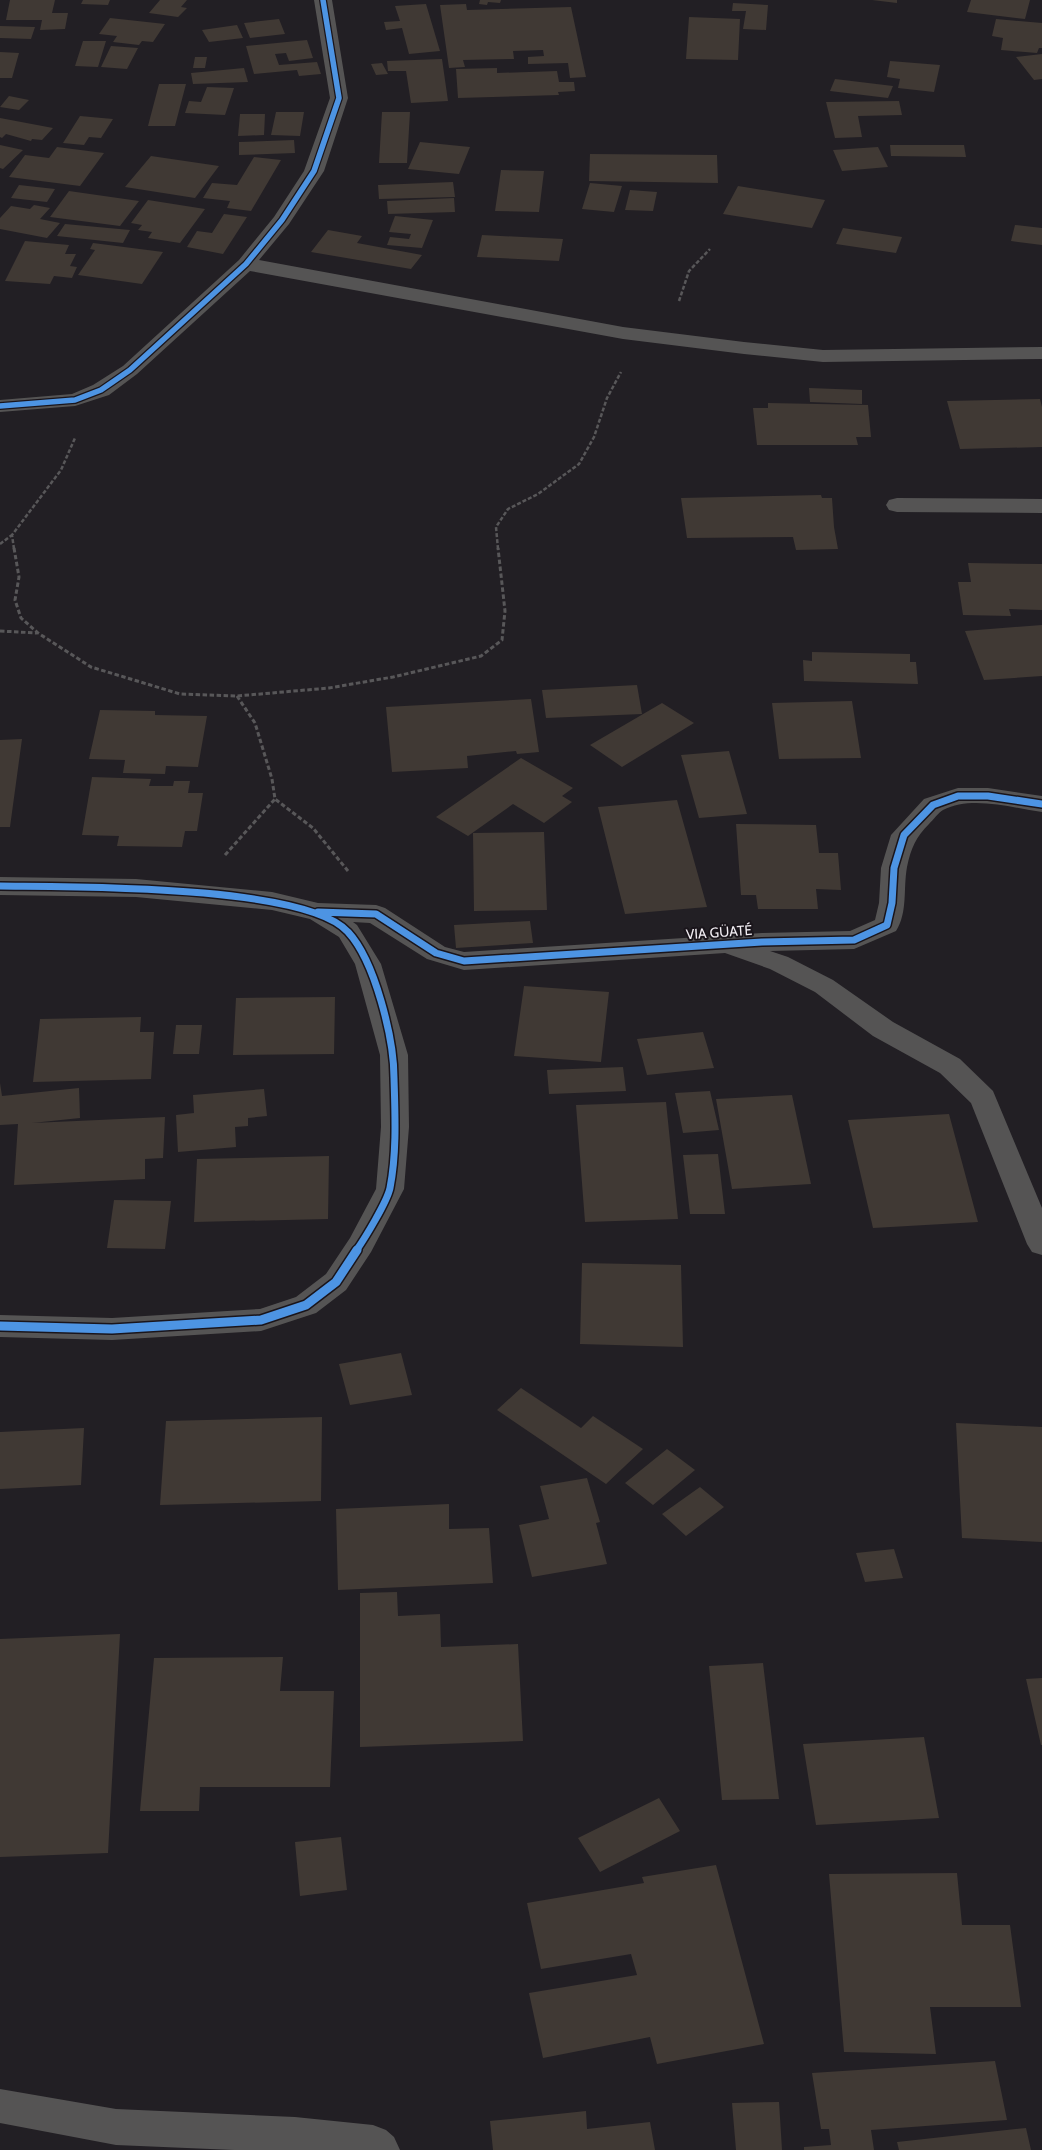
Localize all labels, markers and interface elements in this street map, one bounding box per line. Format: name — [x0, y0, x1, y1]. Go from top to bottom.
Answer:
street label: VIA GÜATÉ — [685, 921, 753, 943]

